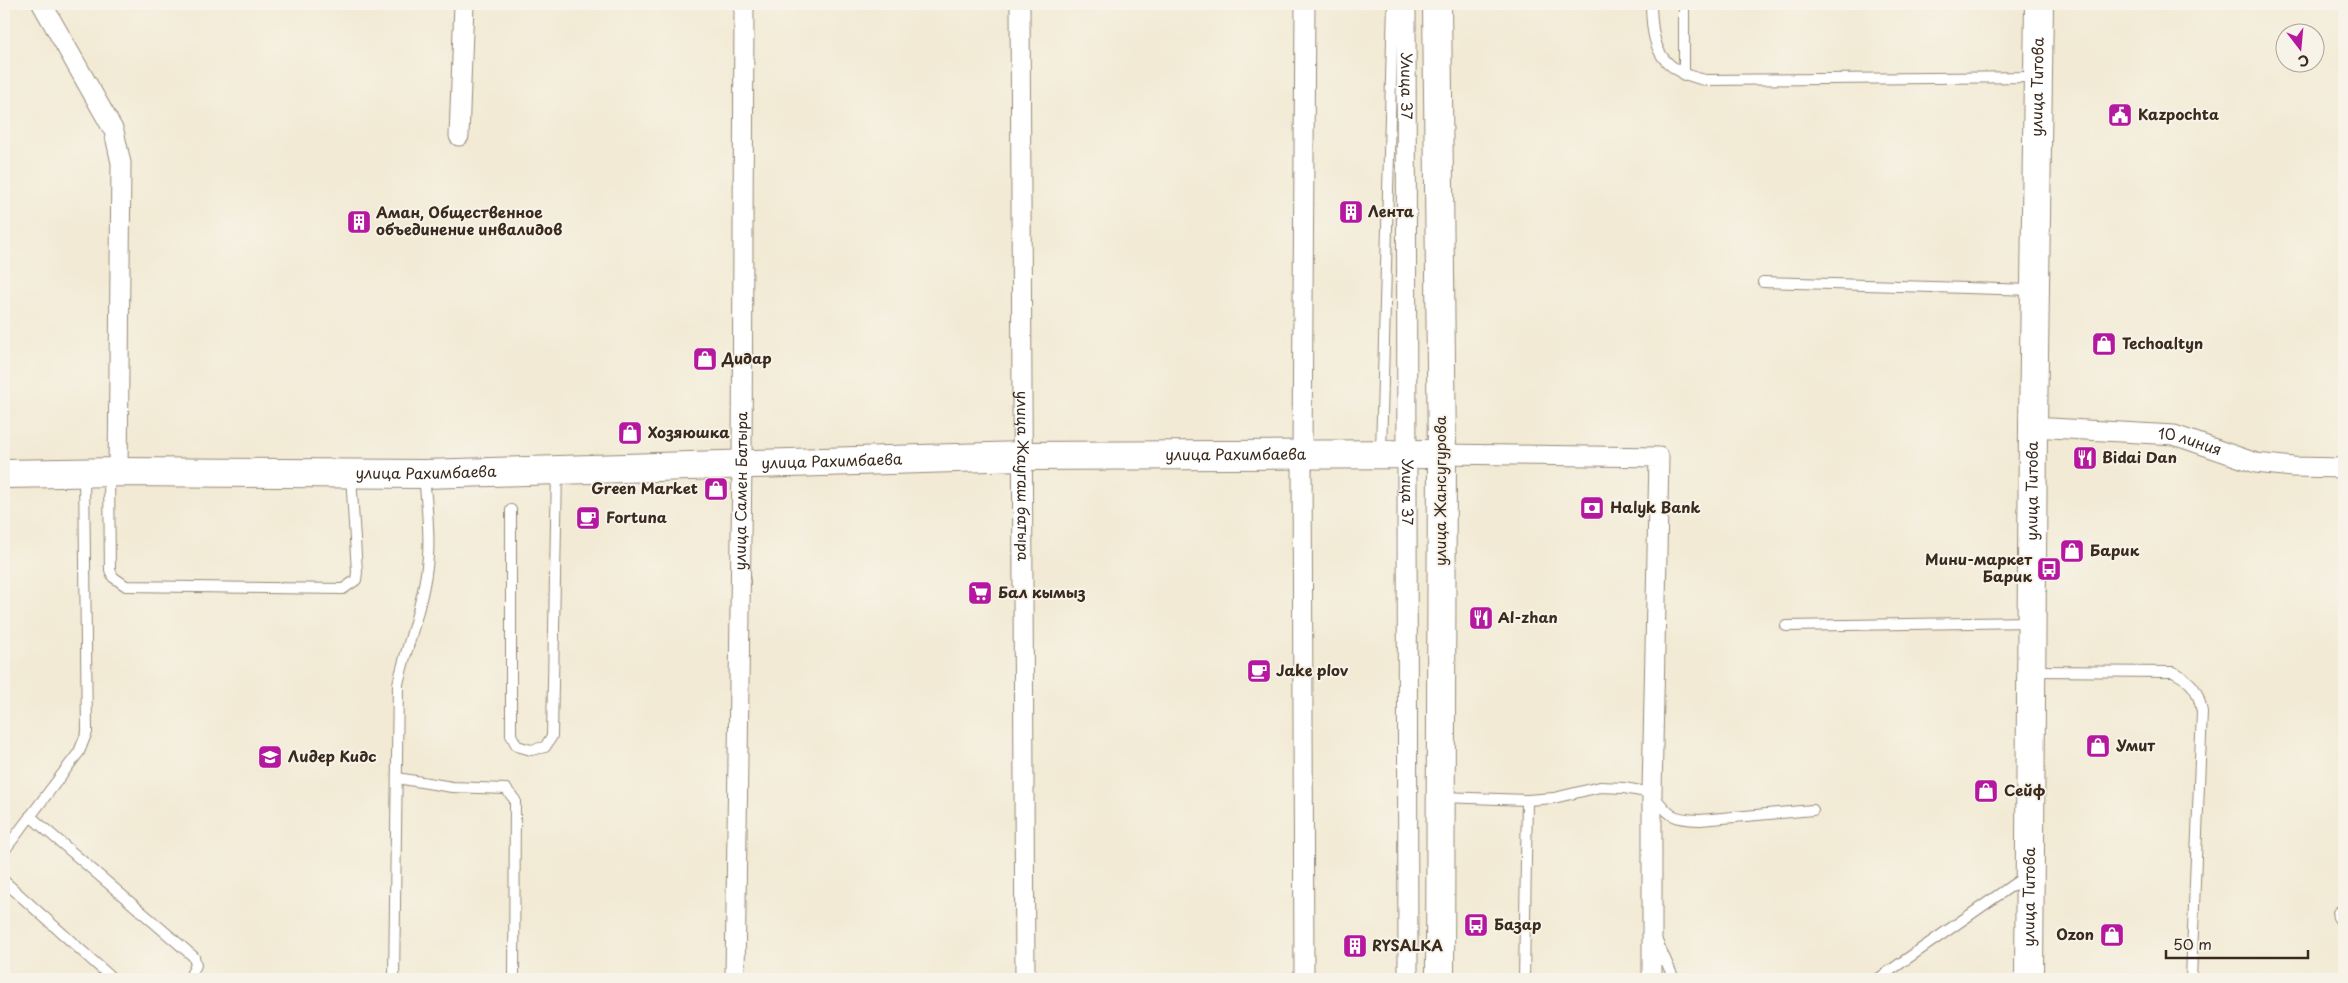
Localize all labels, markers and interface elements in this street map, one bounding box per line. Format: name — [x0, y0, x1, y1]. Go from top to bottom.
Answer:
north arrow — [2276, 22, 2326, 72]
street label: улица Титова — [2024, 36, 2049, 137]
text: С — [2296, 49, 2312, 73]
street label: Улица 37 — [1396, 53, 1419, 119]
public building icon: Kazpochta — [2107, 102, 2133, 128]
place label: Kazpochta — [2138, 102, 2219, 125]
building icon: Лента — [1338, 199, 1364, 225]
place label: Лента — [1368, 199, 1415, 222]
place label: Аман, Общественное объединение инвалидов — [375, 200, 562, 240]
building icon: Аман, Общественное объединение инвалидов — [346, 209, 372, 235]
shop icon: Techoaltyn — [2091, 331, 2117, 357]
place label: Techoaltyn — [2122, 331, 2203, 354]
shop icon: Дидар — [692, 346, 718, 372]
place label: Дидар — [721, 346, 772, 369]
street label: улица Жаугаш батыра — [1012, 391, 1036, 562]
street label: улица Самен Батыра — [728, 411, 752, 571]
street label: улица Жансугурова — [1428, 415, 1451, 566]
shop icon: Хозяюшка — [617, 420, 643, 446]
place label: Хозяюшка — [648, 420, 730, 443]
street label: 10 линия — [2158, 421, 2225, 460]
street label: улица Титова — [2019, 441, 2043, 541]
street label: улица Рахимбаева — [1165, 442, 1307, 465]
restaurant icon: Bidai Dan — [2072, 445, 2098, 471]
place label: Bidai Dan — [2102, 445, 2177, 468]
street label: улица Рахимбаева — [761, 447, 903, 474]
street label: улица Рахимбаева — [355, 459, 497, 484]
street label: Улица 37 — [1397, 459, 1420, 525]
place label: Green Market — [591, 476, 698, 499]
shop icon: Green Market — [703, 476, 729, 502]
bank icon: Halyk Bank — [1579, 495, 1605, 521]
place label: Halyk Bank — [1610, 495, 1701, 518]
cafe icon: Fortuna — [575, 505, 601, 531]
place label: Fortuna — [606, 505, 667, 528]
shop icon: Барик — [2059, 538, 2085, 564]
place label: Барик — [2090, 538, 2140, 561]
place label: Мини-маркет Барик — [1925, 547, 2033, 587]
bus stop icon: Мини-маркет Барик — [2036, 556, 2062, 582]
supermarket icon: Бал кымыз — [967, 580, 993, 606]
place label: Бал кымыз — [998, 580, 1086, 603]
restaurant icon: Al-zhan — [1468, 605, 1494, 631]
place label: Al-zhan — [1498, 605, 1558, 628]
cafe icon: Jake plov — [1246, 658, 1272, 684]
place label: Jake plov — [1276, 658, 1349, 681]
shop icon: Умит — [2085, 733, 2111, 759]
place label: Умит — [2116, 733, 2155, 756]
school or university icon: Лидер Кидс — [257, 744, 283, 770]
place label: Лидер Кидс — [288, 744, 377, 767]
shop icon: Сейф — [1973, 778, 1999, 804]
place label: Сейф — [2004, 778, 2046, 801]
street label: улица Титова — [2016, 847, 2040, 947]
bus stop icon: Базар — [1463, 912, 1489, 938]
place label: Базар — [1494, 912, 1541, 935]
place label: Ozon — [2056, 922, 2094, 945]
shop icon: Ozon — [2099, 922, 2125, 948]
scale bar — [2166, 928, 2308, 960]
text: 50 m — [2173, 932, 2212, 955]
building icon: RYSALKA — [1342, 933, 1368, 959]
place label: RYSALKA — [1372, 933, 1443, 956]

